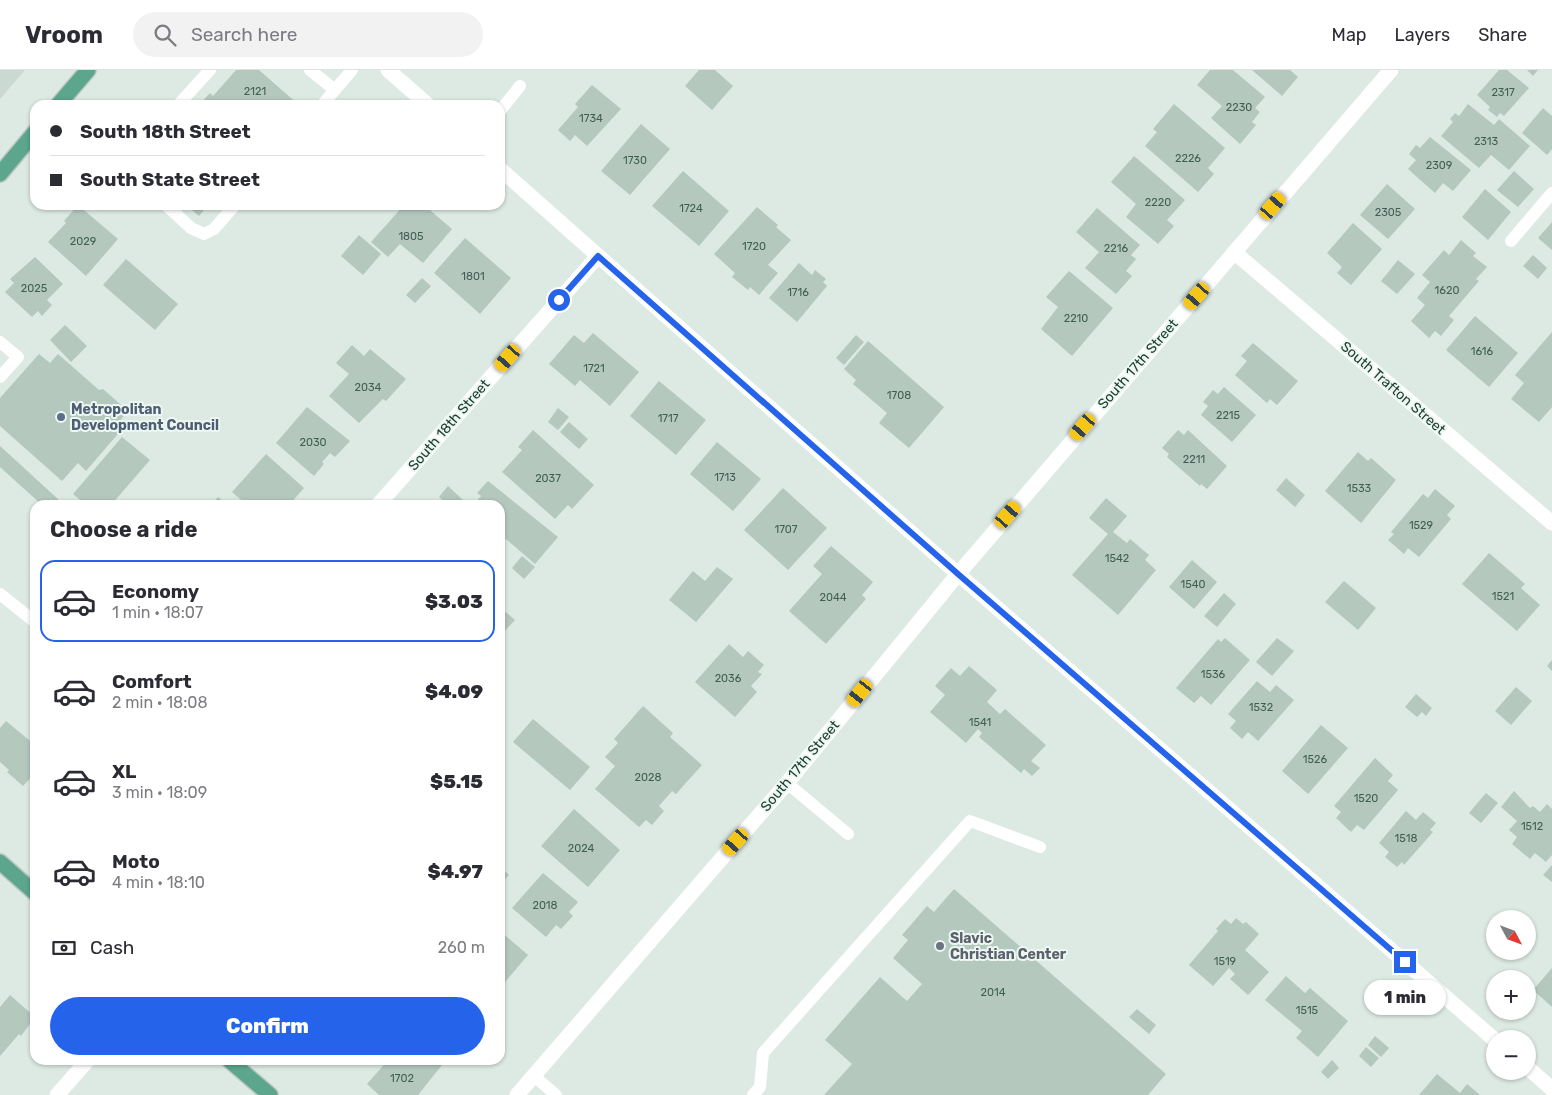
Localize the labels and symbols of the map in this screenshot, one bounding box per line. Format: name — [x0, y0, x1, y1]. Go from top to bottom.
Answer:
house number: 2121 — [244, 85, 266, 98]
house number: 2317 — [1491, 86, 1515, 99]
house number: 2230 — [1226, 101, 1252, 114]
house number: 1734 — [579, 112, 603, 125]
house number: 2313 — [1474, 135, 1498, 148]
house number: 2226 — [1175, 152, 1201, 165]
house number: 1730 — [623, 154, 647, 167]
house number: 2309 — [1426, 159, 1452, 172]
car — [1257, 190, 1288, 222]
house number: 2220 — [1145, 196, 1171, 209]
house number: 1724 — [679, 202, 703, 215]
house number: 2305 — [1375, 206, 1402, 219]
house number: 1805 — [398, 230, 424, 243]
house number: 2029 — [70, 235, 96, 248]
house number: 1720 — [742, 240, 766, 253]
house number: 2216 — [1104, 242, 1128, 255]
house number: 1801 — [461, 270, 485, 283]
car — [1181, 280, 1212, 312]
house number: 2025 — [21, 282, 48, 295]
house number: 1620 — [1435, 284, 1459, 297]
house number: 1716 — [787, 286, 809, 299]
route start — [548, 289, 570, 311]
house number: 2210 — [1064, 312, 1088, 325]
street label: South 17th Street — [1094, 315, 1182, 412]
street label: South Trafton Street — [1337, 338, 1449, 439]
car — [492, 342, 523, 374]
house number: 1616 — [1471, 345, 1494, 358]
house number: 1721 — [583, 362, 605, 375]
street label: South 18th Street — [405, 375, 494, 474]
house number: 2034 — [355, 381, 382, 394]
house number: 1708 — [887, 389, 911, 402]
place label: Metropolitan Development Council — [71, 401, 219, 434]
house number: 2215 — [1216, 409, 1241, 422]
marker: Metropolitan Development Council — [55, 411, 67, 423]
car — [1067, 411, 1098, 443]
house number: 1717 — [658, 412, 679, 425]
house number: 2030 — [299, 436, 327, 449]
house number: 2211 — [1183, 453, 1205, 466]
house number: 1713 — [714, 471, 736, 484]
house number: 2037 — [535, 472, 561, 485]
house number: 1533 — [1347, 482, 1372, 495]
car — [992, 499, 1023, 531]
house number: 1529 — [1409, 519, 1433, 532]
house number: 1707 — [775, 523, 798, 536]
house number: 1542 — [1105, 552, 1129, 565]
house number: 1540 — [1180, 578, 1206, 591]
house number: 1521 — [1492, 590, 1514, 603]
house number: 2044 — [819, 591, 847, 604]
house number: 1536 — [1201, 668, 1226, 681]
house number: 2036 — [715, 672, 742, 685]
car — [844, 677, 875, 709]
house number: 1532 — [1249, 701, 1273, 714]
house number: 1541 — [969, 716, 991, 729]
street label: South 17th Street — [757, 717, 843, 815]
house number: 1526 — [1303, 753, 1328, 766]
house number: 2028 — [635, 771, 661, 784]
house number: 1520 — [1354, 792, 1378, 805]
house number: 1512 — [1521, 820, 1543, 833]
car — [720, 826, 751, 858]
house number: 1518 — [1395, 832, 1417, 845]
house number: 2024 — [568, 842, 594, 855]
house number: 2018 — [532, 899, 558, 912]
north arrow — [1486, 910, 1536, 960]
place label: Slavic Christian Center — [950, 930, 1067, 963]
marker: Slavic Christian Center — [934, 940, 946, 952]
route end — [1394, 951, 1416, 973]
house number: 1519 — [1214, 955, 1236, 968]
callout: 1 min — [1364, 980, 1446, 1014]
house number: 2014 — [981, 986, 1006, 999]
house number: 1515 — [1296, 1004, 1319, 1017]
house number: 1702 — [390, 1072, 414, 1085]

